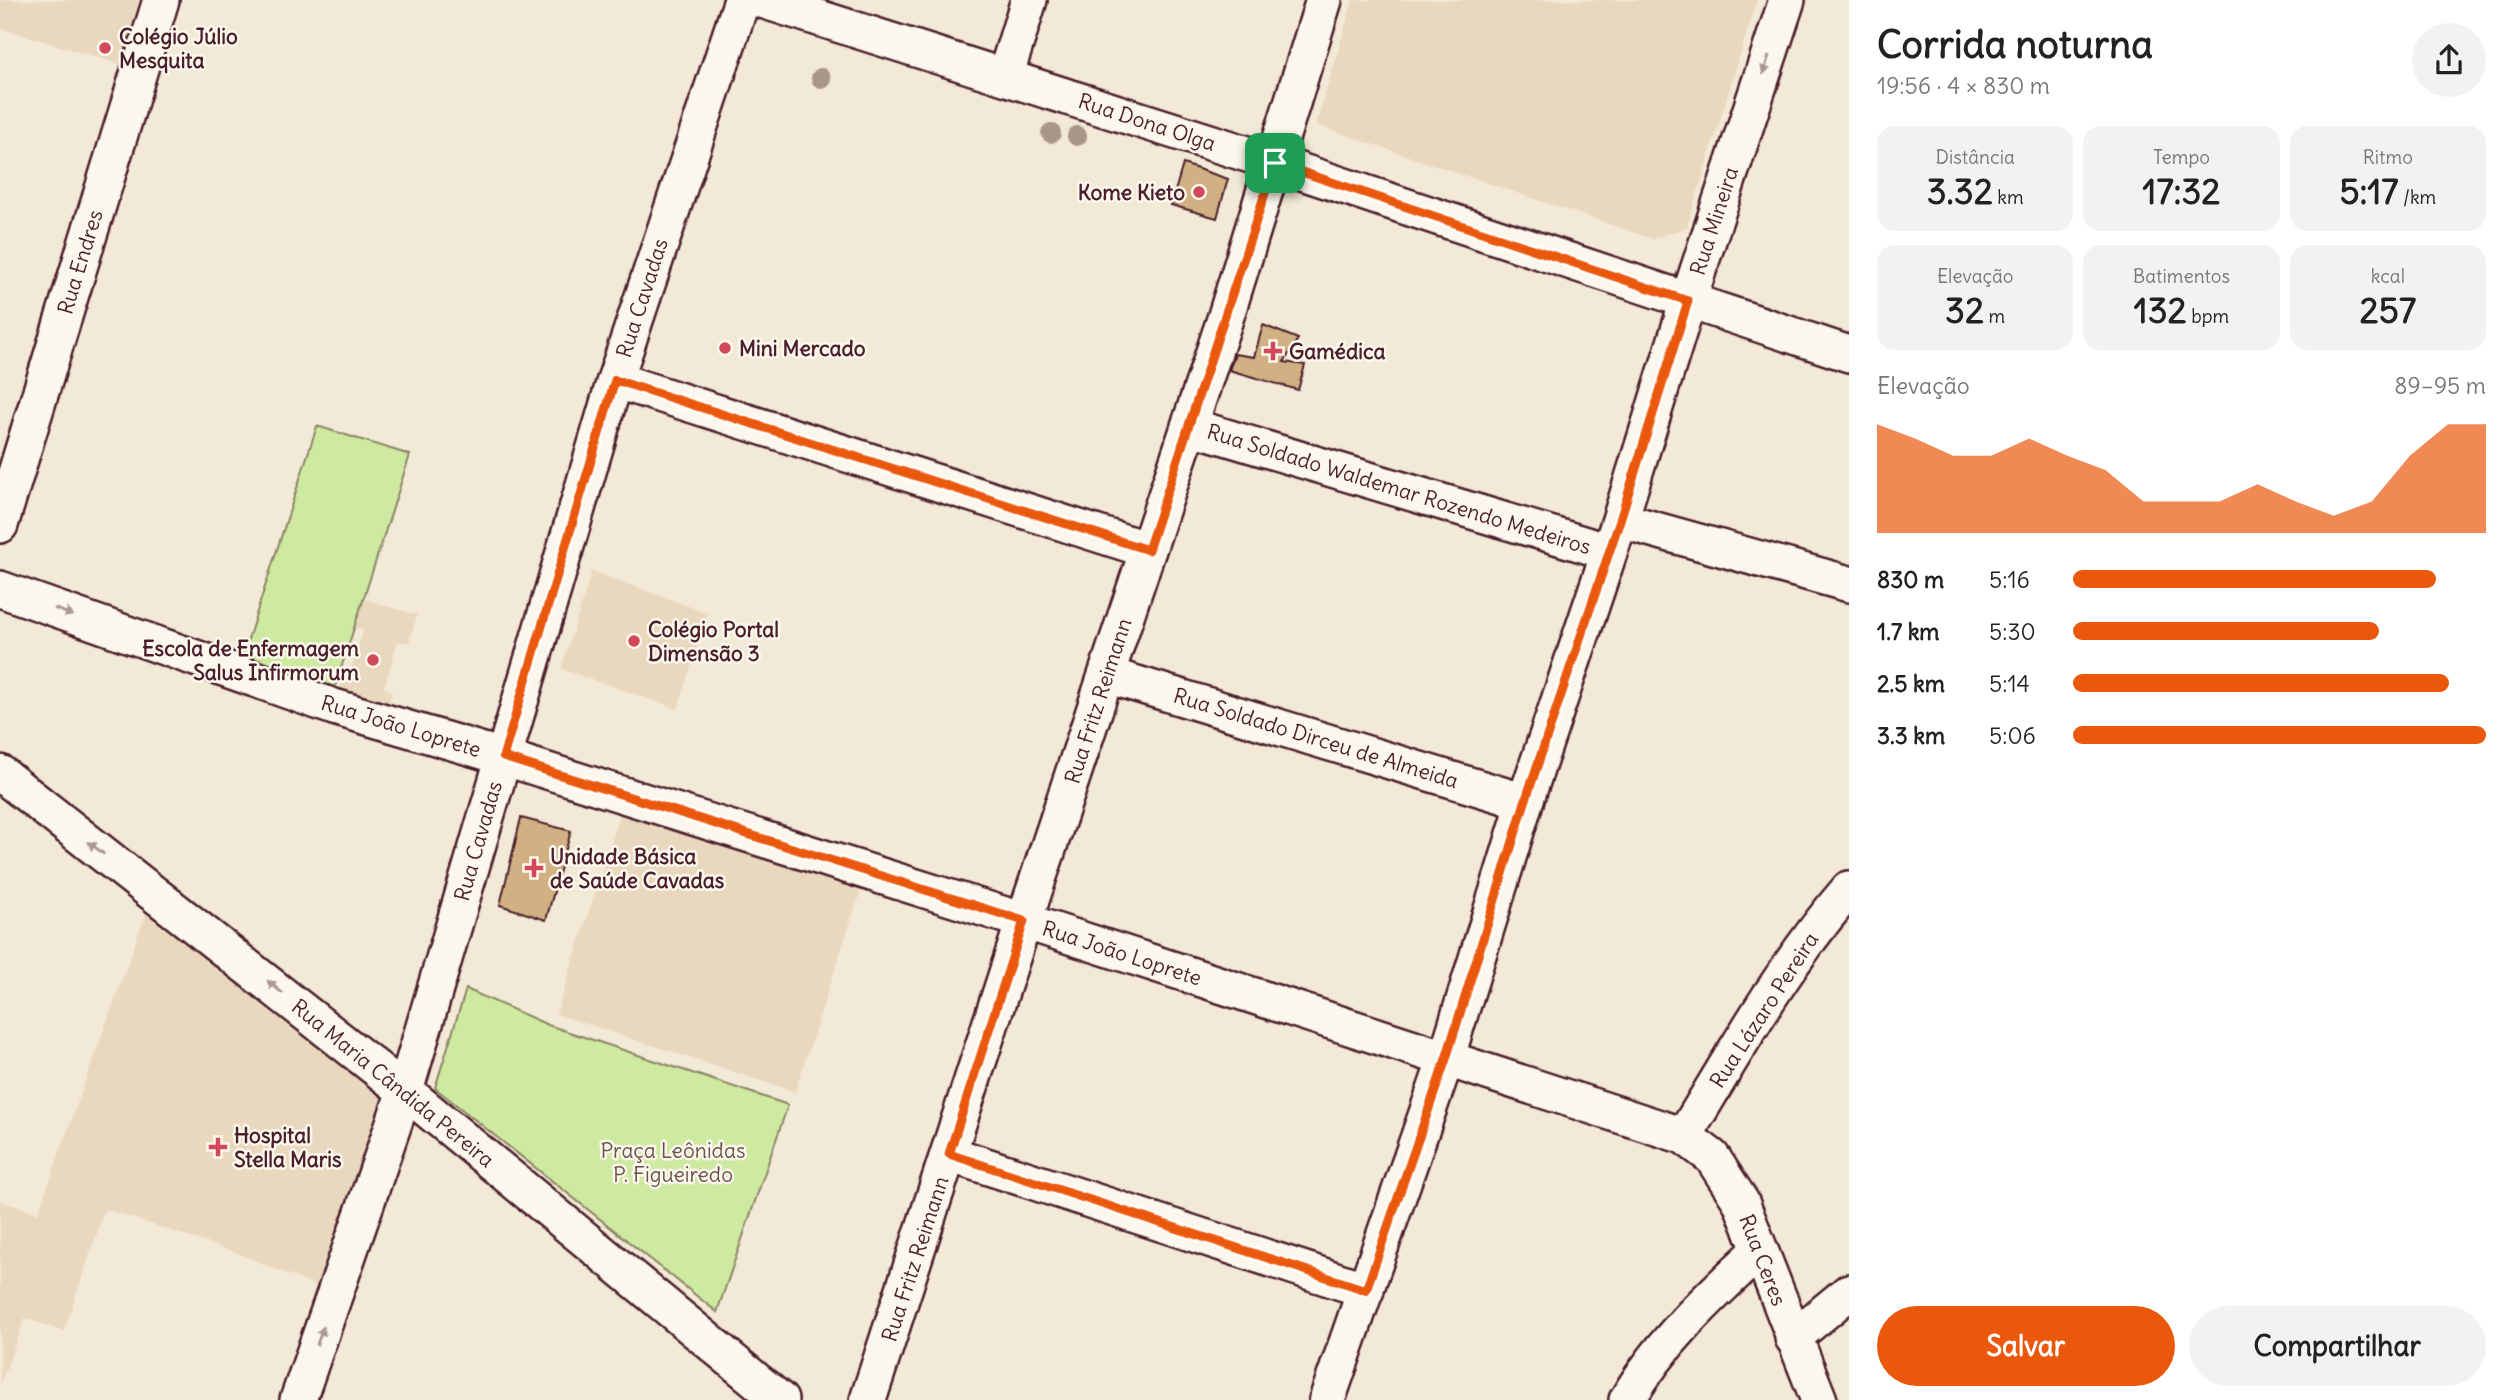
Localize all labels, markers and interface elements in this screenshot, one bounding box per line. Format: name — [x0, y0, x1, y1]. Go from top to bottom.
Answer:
text: Corrida noturna — [1877, 21, 2153, 68]
place label: Colégio Júlio Mesquita — [119, 23, 238, 74]
button: share — [2412, 23, 2486, 97]
marker: Colégio Júlio Mesquita — [97, 40, 113, 56]
one-way arrow — [1760, 54, 1771, 75]
text: 19:56 · 4 × 830 m — [1877, 71, 2050, 100]
street label: Rua Dona Olga — [1075, 87, 1219, 157]
pin — [1245, 133, 1305, 193]
icon: arrive — [1256, 144, 1294, 182]
text: Distância — [1935, 145, 2015, 169]
text: Tempo — [2153, 145, 2210, 169]
text: Ritmo — [2363, 145, 2413, 169]
street label: Rua Mineira — [1684, 163, 1744, 279]
text: 3.32 — [1927, 169, 1993, 213]
text: 17:32 — [2142, 169, 2221, 213]
text: 5:17 — [2339, 169, 2398, 213]
place label: Kome Kieto — [1078, 179, 1185, 206]
marker: Kome Kieto — [1191, 184, 1207, 200]
text: km — [1993, 185, 2024, 209]
text: /km — [2398, 185, 2436, 209]
street label: Rua Endres — [51, 206, 109, 318]
street label: Rua Cavadas — [610, 235, 674, 361]
text: Elevação — [1937, 264, 2013, 288]
text: Batimentos — [2133, 264, 2230, 288]
text: kcal — [2371, 264, 2405, 288]
text: 32 — [1945, 288, 1984, 332]
text: 132 — [2134, 288, 2187, 332]
text: 257 — [2360, 288, 2416, 332]
text: m — [1984, 304, 2005, 328]
text: bpm — [2187, 304, 2229, 328]
place label: Mini Mercado — [739, 335, 866, 362]
place label: Gamédica — [1289, 338, 1385, 365]
marker: Mini Mercado — [717, 340, 733, 356]
marker: Gamédica — [1263, 341, 1283, 361]
text: Elevação — [1877, 371, 1970, 400]
text: 89–95 m — [2394, 371, 2486, 400]
street label: Rua Soldado Waldemar Rozendo Medeiros — [1204, 418, 1594, 560]
text: 830 m — [1877, 565, 1944, 594]
text: 5:16 — [1989, 565, 2030, 594]
one-way arrow — [54, 607, 75, 618]
street label: Rua Fritz Reimann — [1059, 615, 1137, 787]
place label: Colégio Portal Dimensão 3 — [648, 616, 779, 667]
text: 1.7 km — [1877, 617, 1940, 646]
text: 5:30 — [1989, 617, 2036, 646]
marker: Colégio Portal Dimensão 3 — [626, 633, 642, 649]
place label: Escola de Enfermagem Salus Infirmorum — [142, 635, 360, 686]
marker: Escola de Enfermagem Salus Infirmorum — [365, 652, 381, 668]
text: 2.5 km — [1877, 669, 1945, 698]
text: 5:14 — [1989, 669, 2030, 698]
street label: Rua Soldado Dirceu de Almeida — [1170, 682, 1462, 794]
street label: Rua João Loprete — [318, 689, 484, 763]
text: 3.3 km — [1877, 721, 1945, 750]
text: 5:06 — [1989, 721, 2036, 750]
street label: Rua Cavadas — [448, 778, 508, 904]
one-way arrow — [87, 840, 105, 855]
place label: Unidade Básica de Saúde Cavadas — [550, 843, 725, 894]
marker: Unidade Básica de Saúde Cavadas — [524, 858, 544, 878]
street label: Rua João Loprete — [1039, 915, 1205, 991]
street label: Rua Lázaro Pereira — [1704, 927, 1824, 1093]
one-way arrow — [267, 980, 285, 995]
street label: Rua Maria Cândida Pereira — [286, 993, 500, 1173]
place label: Hospital Stella Maris — [234, 1122, 342, 1173]
marker: Hospital Stella Maris — [208, 1137, 228, 1157]
park label: Praça Leônidas P. Figueiredo — [600, 1137, 746, 1188]
street label: Rua Fritz Reimann — [876, 1173, 954, 1345]
street label: Rua Ceres — [1733, 1210, 1793, 1310]
button: Salvar — [1877, 1306, 2175, 1386]
button: Compartilhar — [2189, 1306, 2486, 1386]
one-way arrow — [315, 1325, 326, 1346]

